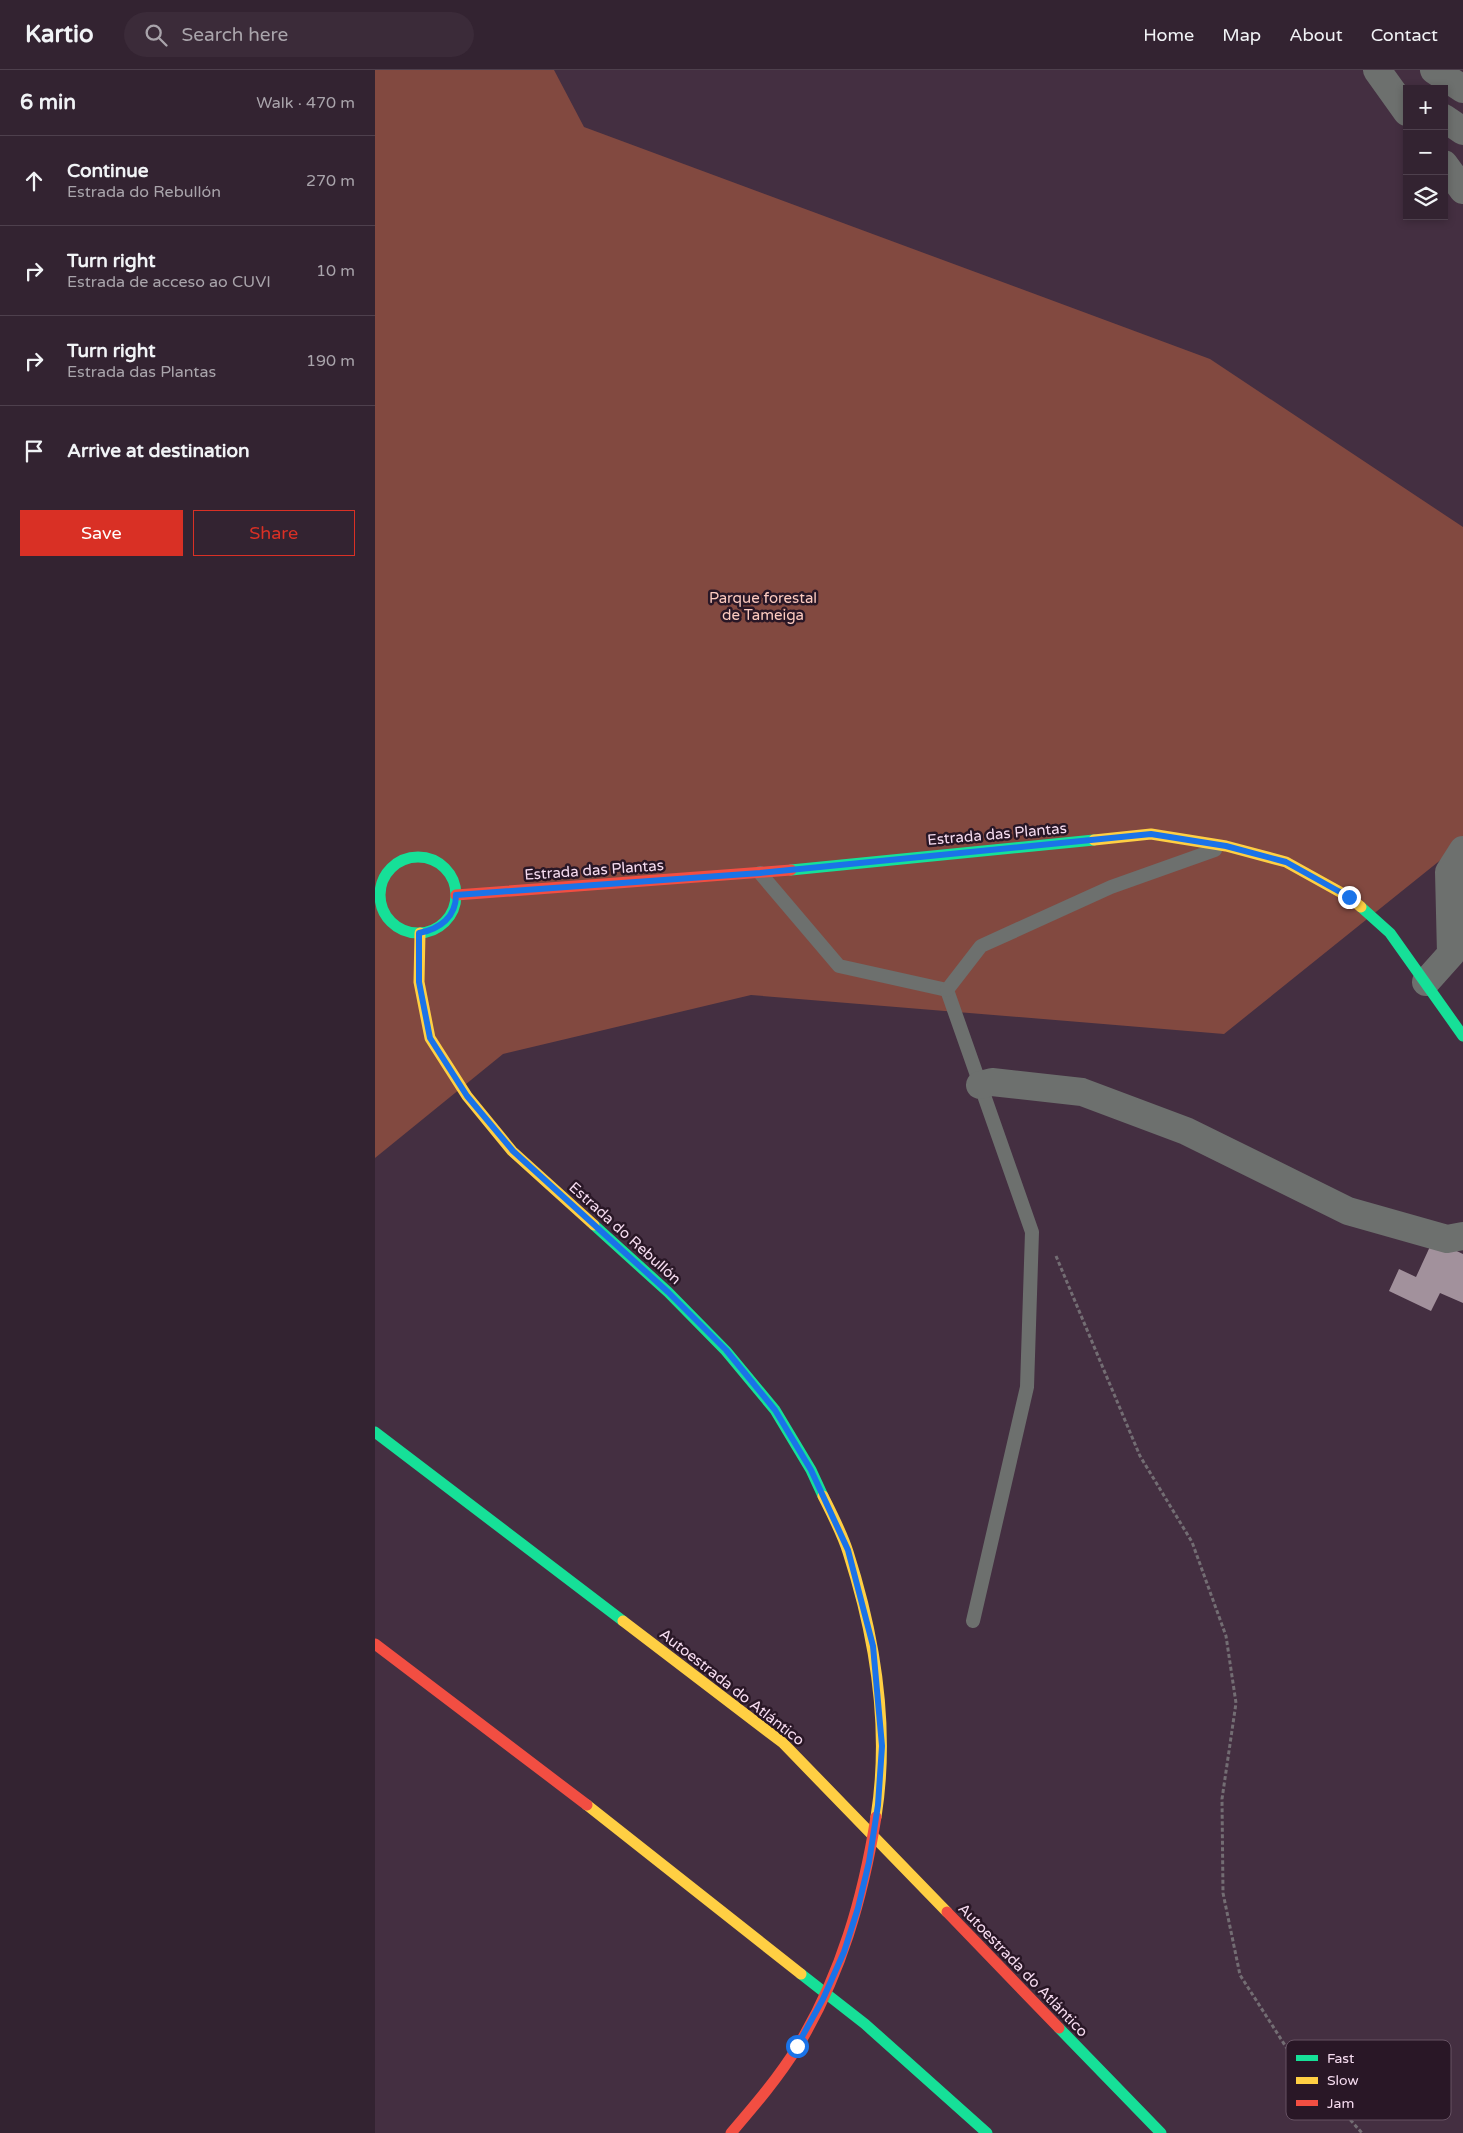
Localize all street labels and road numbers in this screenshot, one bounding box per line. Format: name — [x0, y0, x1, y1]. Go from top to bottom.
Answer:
street label: Estrada das Plantas — [927, 819, 1067, 849]
street label: Estrada das Plantas — [524, 856, 664, 884]
street label: Estrada do Rebullón — [565, 1178, 685, 1288]
street label: Autoestrada do Atlántico — [656, 1625, 808, 1749]
street label: Autoestrada do Atlántico — [954, 1899, 1092, 2041]

